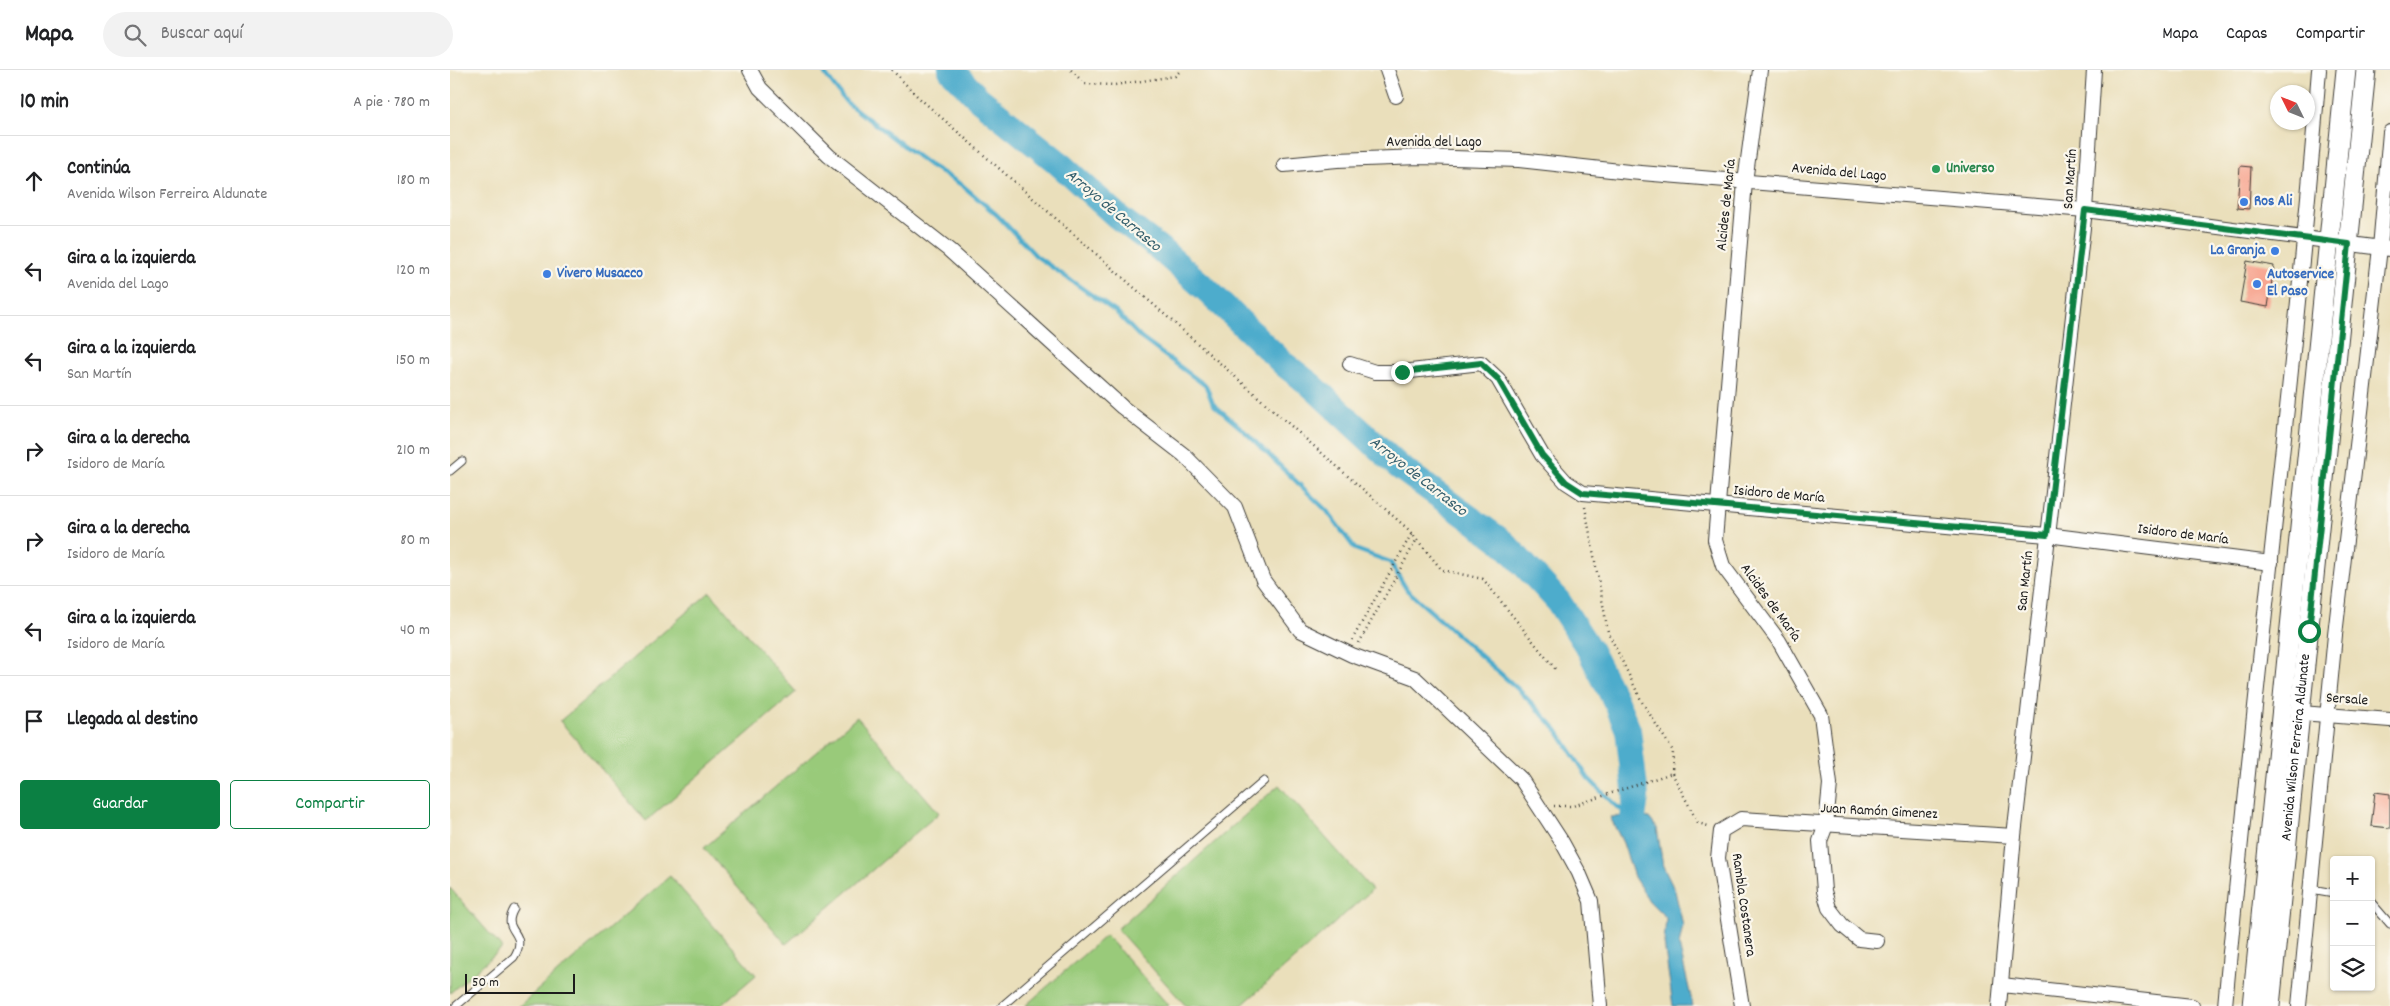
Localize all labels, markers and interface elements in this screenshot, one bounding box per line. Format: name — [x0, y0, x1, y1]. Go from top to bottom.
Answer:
search box — [103, 12, 453, 57]
text: Mapa — [25, 18, 73, 52]
icon: search — [121, 21, 149, 49]
text: Buscar aquí — [161, 21, 243, 48]
text: Mapa — [2162, 22, 2198, 47]
text: Capas — [2226, 22, 2268, 47]
text: Compartir — [2296, 22, 2365, 47]
north arrow — [2270, 85, 2315, 130]
text: 10 min — [20, 88, 69, 118]
text: A pie · 780 m — [353, 91, 430, 114]
street label: Avenida del Lago — [1386, 132, 1482, 154]
street label: San Martín — [2058, 148, 2084, 210]
text: Continúa — [67, 156, 130, 183]
street label: Alcides de María — [1711, 157, 1743, 252]
street label: Avenida del Lago — [1791, 158, 1888, 188]
place label: Universo — [1946, 158, 1995, 180]
marker: Universo — [1930, 163, 1942, 175]
water label: Arroyo de Carrasco — [1060, 164, 1166, 258]
icon: ahead — [20, 167, 48, 195]
text: 180 m — [397, 169, 430, 192]
text: Avenida Wilson Ferreira Aldunate — [67, 183, 267, 206]
place label: Ros Ali — [2254, 191, 2292, 213]
marker: Ros Ali — [2238, 196, 2250, 208]
place label: La Granja — [2210, 240, 2266, 262]
marker: La Granja — [2269, 245, 2281, 257]
text: Gira a la izquierda — [67, 246, 195, 273]
icon: left — [20, 257, 48, 285]
text: 120 m — [396, 259, 430, 282]
place label: Vivero Musacco — [557, 263, 643, 285]
place label: Autoservice El Paso — [2267, 264, 2334, 303]
marker: Vivero Musacco — [541, 268, 553, 280]
text: Avenida del Lago — [67, 273, 169, 296]
marker: Autoservice El Paso — [2251, 278, 2263, 290]
text: Gira a la izquierda — [67, 336, 195, 363]
icon: left — [20, 347, 48, 375]
text: 150 m — [396, 349, 430, 372]
route end — [1391, 361, 1414, 384]
text: San Martín — [67, 363, 132, 386]
text: Gira a la derecha — [67, 426, 189, 453]
water label: Arroyo de Carrasco — [1364, 432, 1472, 523]
icon: right — [20, 437, 48, 465]
text: 210 m — [396, 439, 430, 462]
text: Isidoro de María — [67, 453, 164, 476]
street label: Isidoro de María — [1733, 480, 1826, 510]
text: Gira a la derecha — [67, 516, 189, 543]
street label: Isidoro de María — [2136, 519, 2231, 552]
icon: right — [20, 527, 48, 555]
text: 80 m — [400, 529, 430, 552]
text: Isidoro de María — [67, 543, 164, 566]
street label: San Martín — [2012, 550, 2040, 612]
street label: Alcides de María — [1734, 559, 1807, 648]
text: Gira a la izquierda — [67, 606, 195, 633]
icon: left — [20, 617, 48, 645]
text: 40 m — [400, 619, 430, 642]
route start — [2298, 620, 2321, 643]
text: Isidoro de María — [67, 633, 164, 656]
street label: Avenida Wilson Ferreira Aldunate — [2276, 652, 2317, 842]
street label: Sersale — [2325, 688, 2369, 712]
icon: arrive — [20, 707, 48, 735]
text: Llegada al destino — [67, 707, 198, 734]
button: Guardar — [20, 780, 220, 829]
button: Compartir — [230, 780, 430, 829]
street label: Juan Ramón Gimenez — [1820, 798, 1939, 826]
street label: Rambla Costanera — [1725, 852, 1761, 959]
map controls — [2330, 856, 2375, 991]
button: + — [2330, 856, 2375, 901]
button: − — [2330, 901, 2375, 946]
button: layers — [2330, 946, 2375, 991]
scale bar — [465, 971, 575, 994]
text: 50 m — [472, 973, 499, 993]

